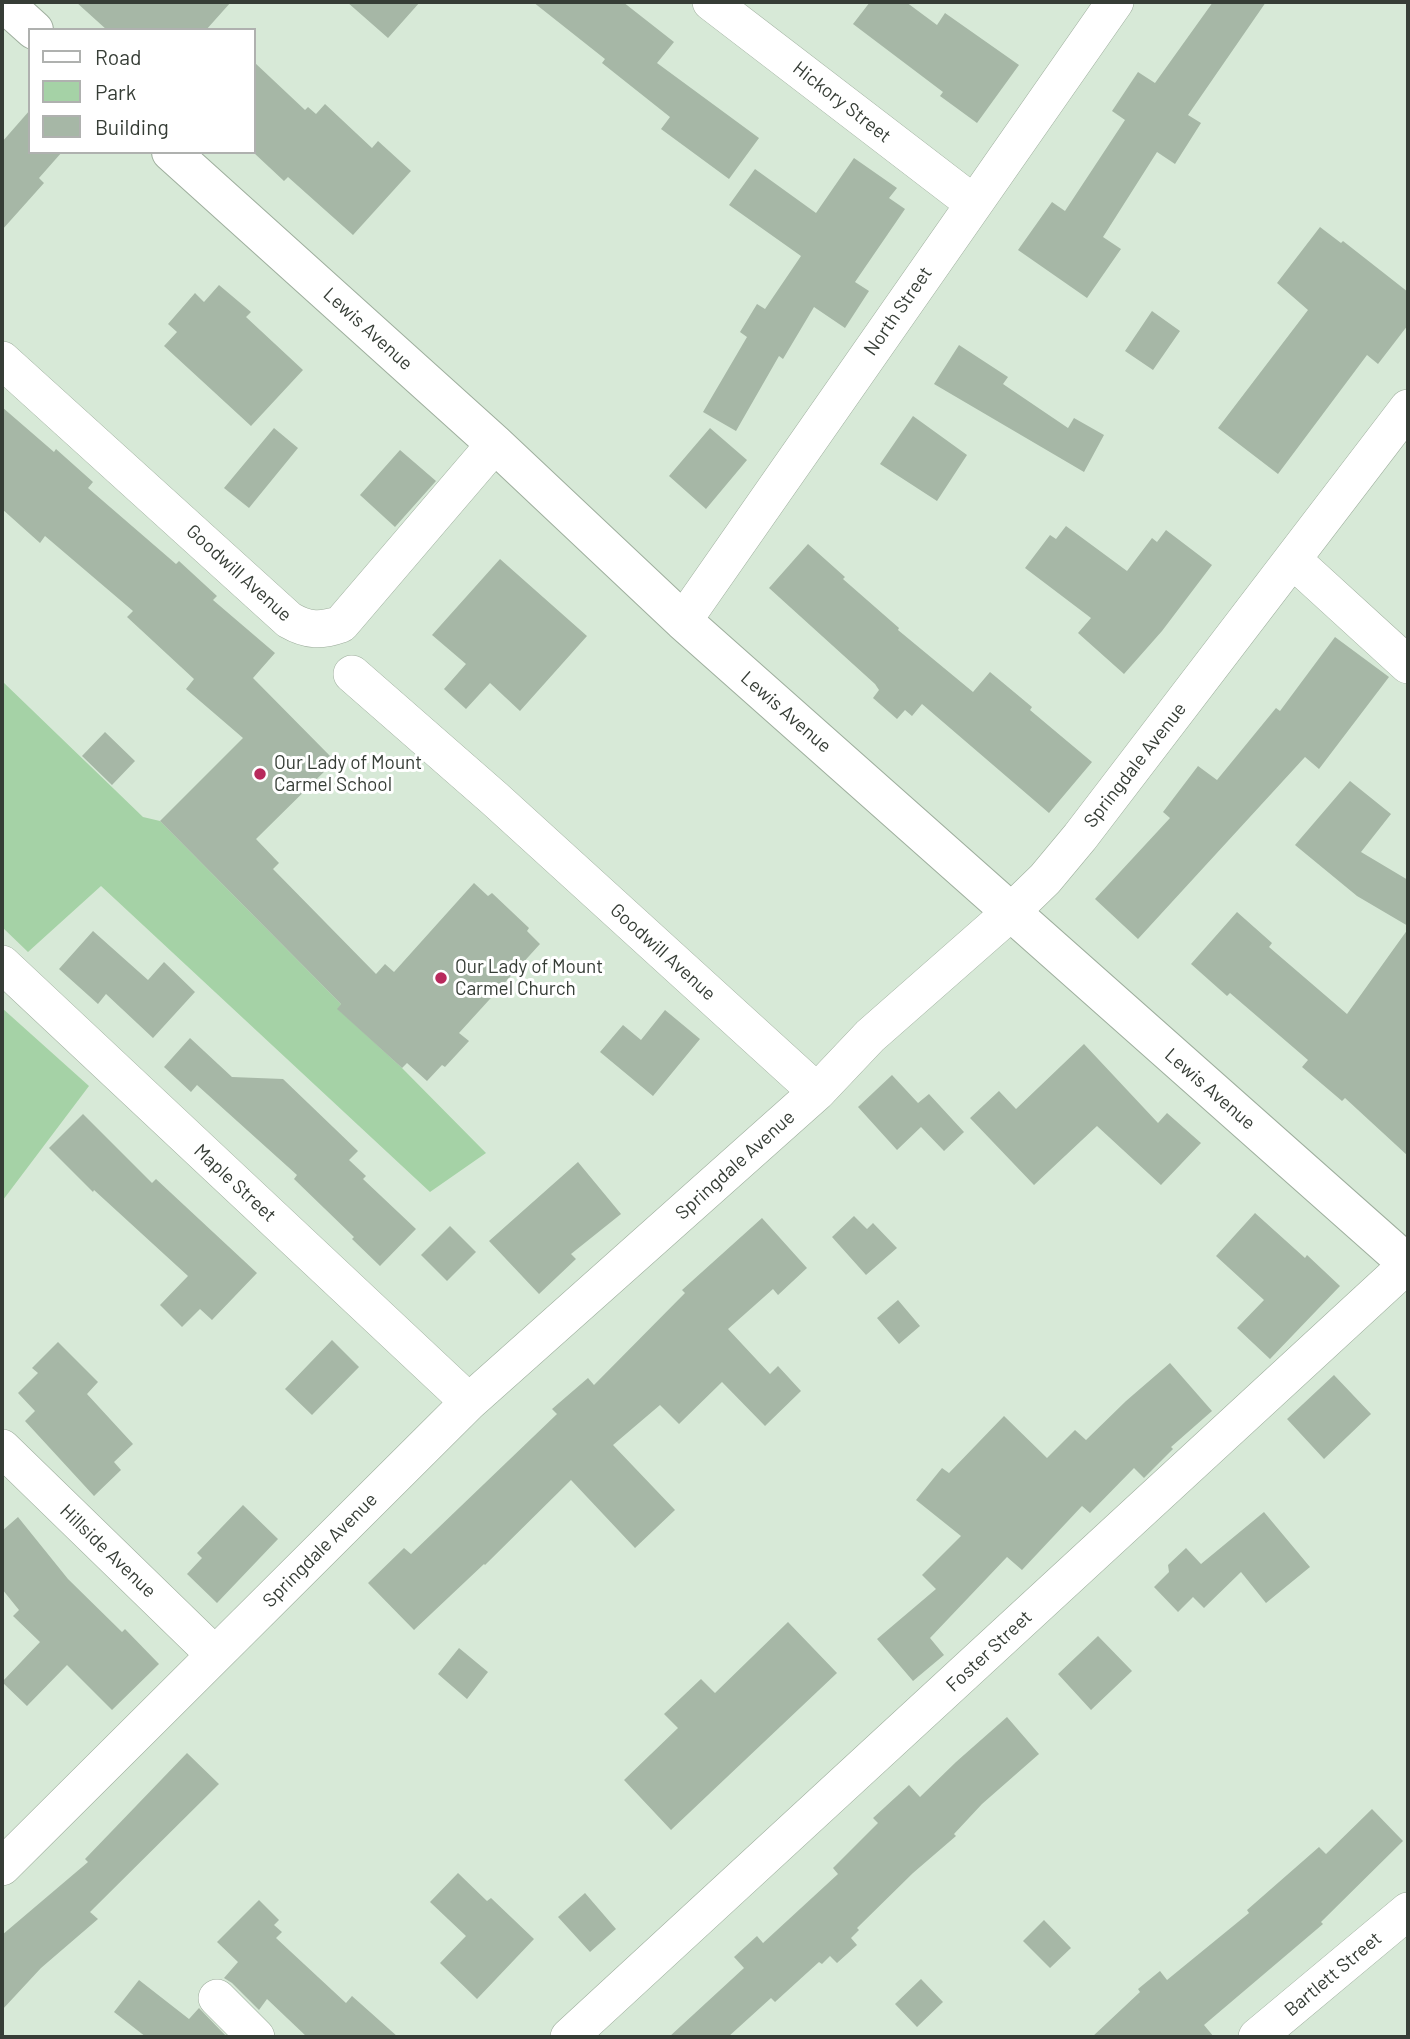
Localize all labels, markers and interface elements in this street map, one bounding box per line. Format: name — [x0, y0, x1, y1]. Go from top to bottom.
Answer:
legend — [28, 28, 256, 154]
text: Road — [95, 44, 141, 69]
street label: Hickory Street — [788, 57, 896, 147]
text: Park — [95, 79, 136, 104]
text: Building — [95, 114, 169, 139]
street label: North Street — [859, 262, 937, 360]
street label: Lewis Avenue — [319, 283, 417, 375]
street label: Goodwill Avenue — [182, 520, 296, 626]
street label: Lewis Avenue — [736, 666, 836, 758]
street label: Springdale Avenue — [1079, 698, 1191, 832]
place label: Our Lady of Mount Carmel School — [274, 752, 422, 796]
marker: Our Lady of Mount Carmel School — [252, 766, 268, 782]
street label: Goodwill Avenue — [606, 899, 720, 1005]
place label: Our Lady of Mount Carmel Church — [455, 956, 603, 1000]
marker: Our Lady of Mount Carmel Church — [433, 970, 449, 986]
street label: Lewis Avenue — [1160, 1043, 1260, 1135]
street label: Springdale Avenue — [671, 1106, 799, 1224]
street label: Maple Street — [189, 1139, 281, 1227]
street label: Springdale Avenue — [258, 1488, 382, 1612]
street label: Hillside Avenue — [55, 1499, 161, 1603]
street label: Foster Street — [941, 1606, 1037, 1696]
street label: Bartlett Street — [1280, 1927, 1386, 2021]

